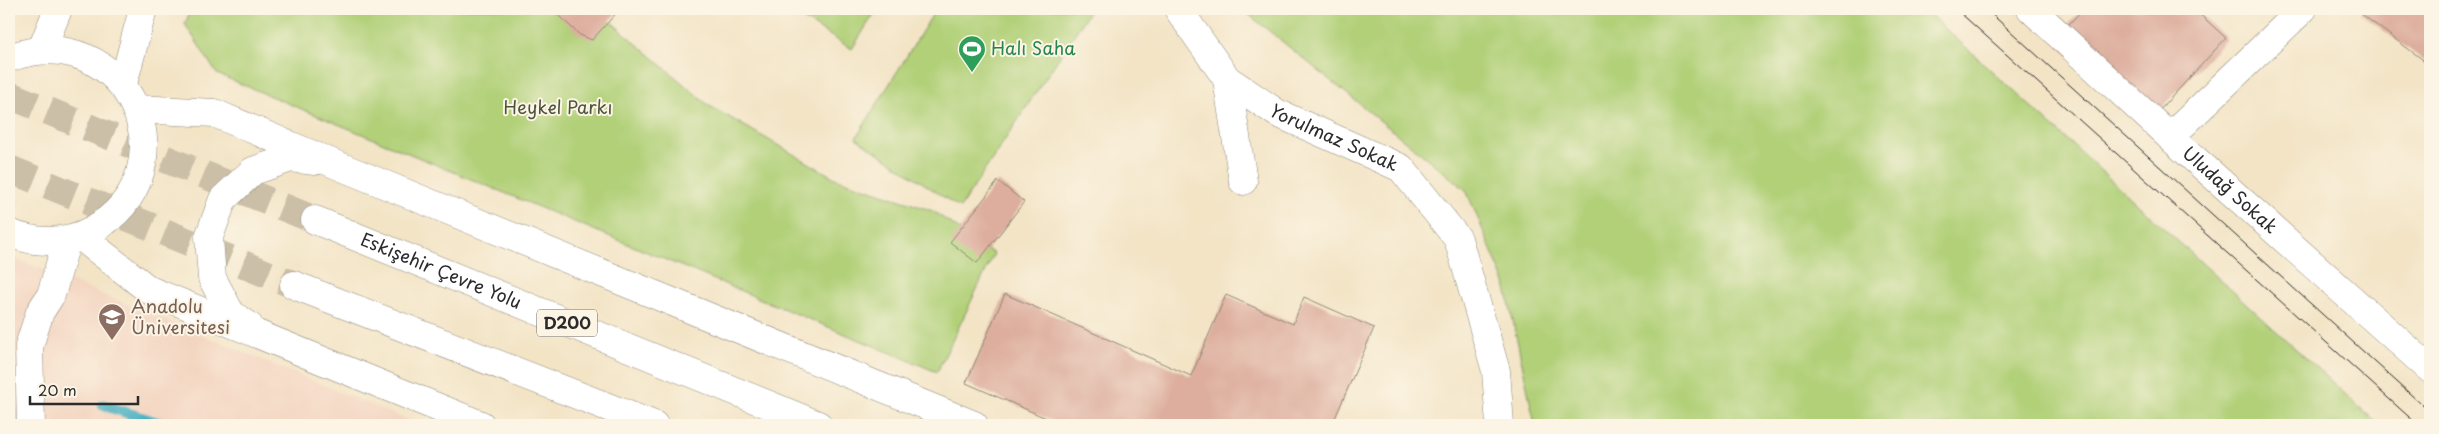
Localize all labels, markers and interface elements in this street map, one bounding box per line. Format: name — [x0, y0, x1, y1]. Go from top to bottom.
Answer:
sports icon: Halı Saha — [957, 34, 987, 73]
place label: Halı Saha — [991, 34, 1076, 61]
park label: Heykel Parkı — [504, 93, 612, 120]
street label: Yorulmaz Sokak — [1264, 97, 1403, 177]
street label: Uludağ Sokak — [2177, 139, 2284, 239]
street label: Eskişehir Çevre Yolu — [357, 225, 526, 315]
place label: Anadolu Üniversitesi — [131, 292, 230, 340]
school or university icon: Anadolu Üniversitesi — [97, 302, 127, 341]
road number: D200 — [537, 309, 597, 336]
scale bar — [30, 374, 138, 406]
text: 20 m — [38, 378, 77, 401]

